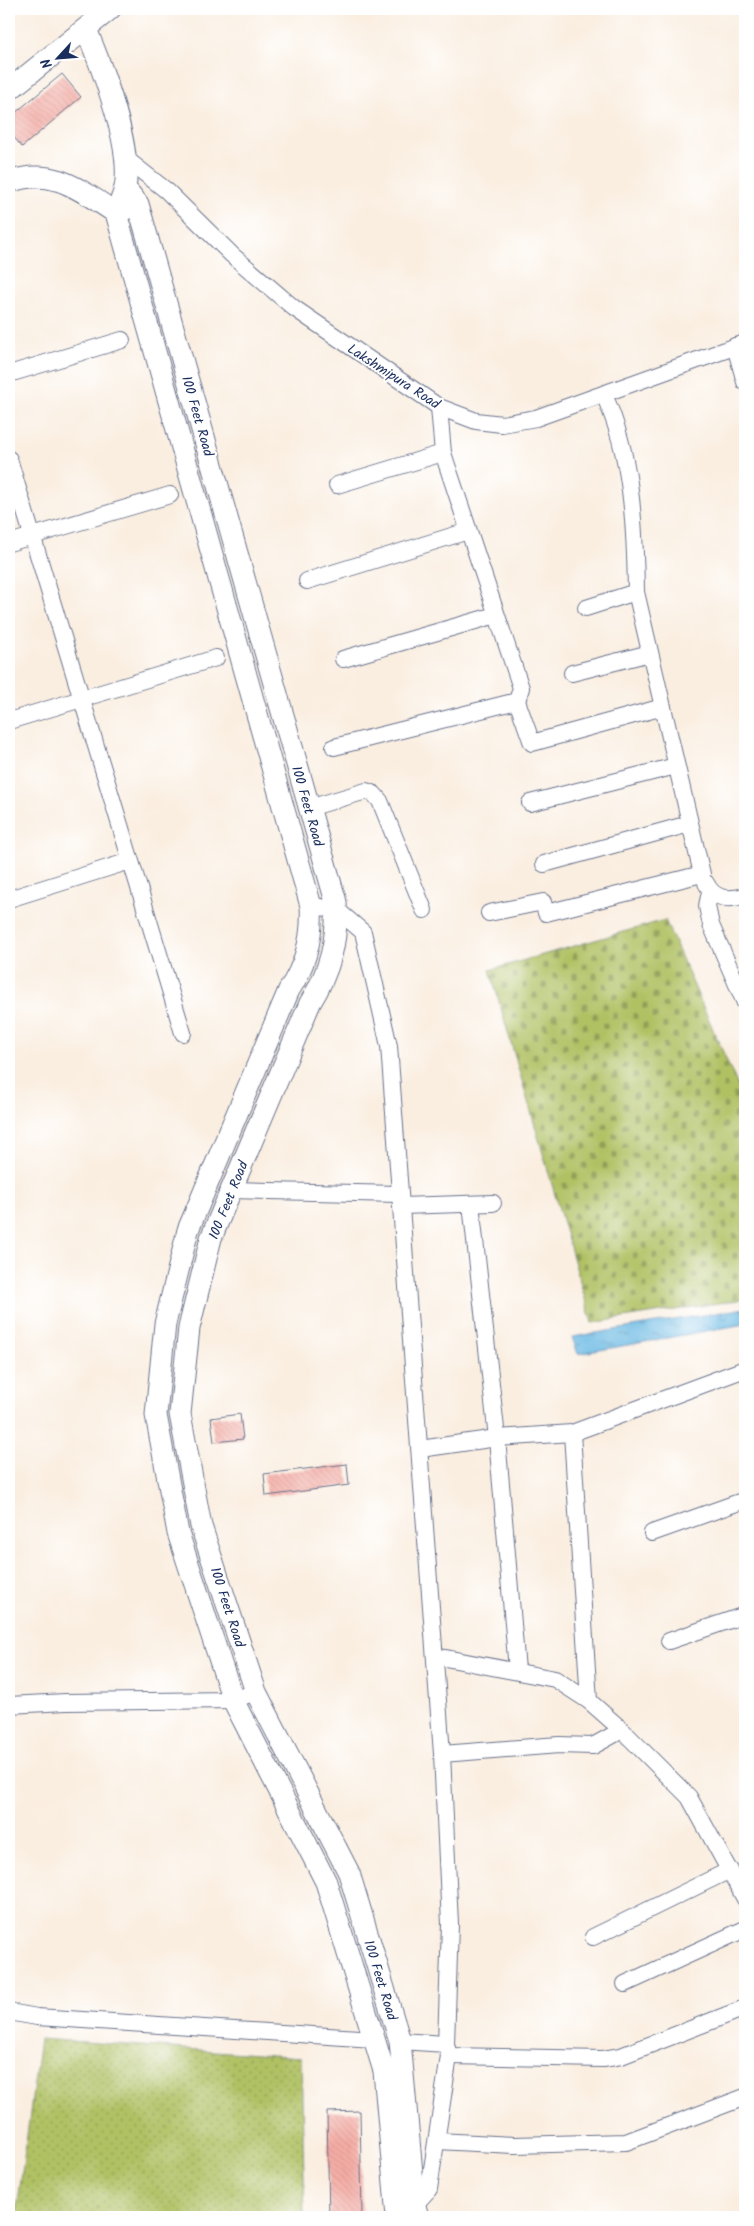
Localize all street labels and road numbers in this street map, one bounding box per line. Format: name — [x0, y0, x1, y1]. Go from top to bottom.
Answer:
street label: Lakshmipura Road — [343, 338, 445, 416]
street label: 100 Feet Road — [175, 373, 219, 460]
street label: 100 Feet Road — [285, 763, 329, 850]
street label: 100 Feet Road — [203, 1157, 255, 1243]
street label: 100 Feet Road — [204, 1564, 251, 1651]
street label: 100 Feet Road — [357, 1937, 403, 2024]

